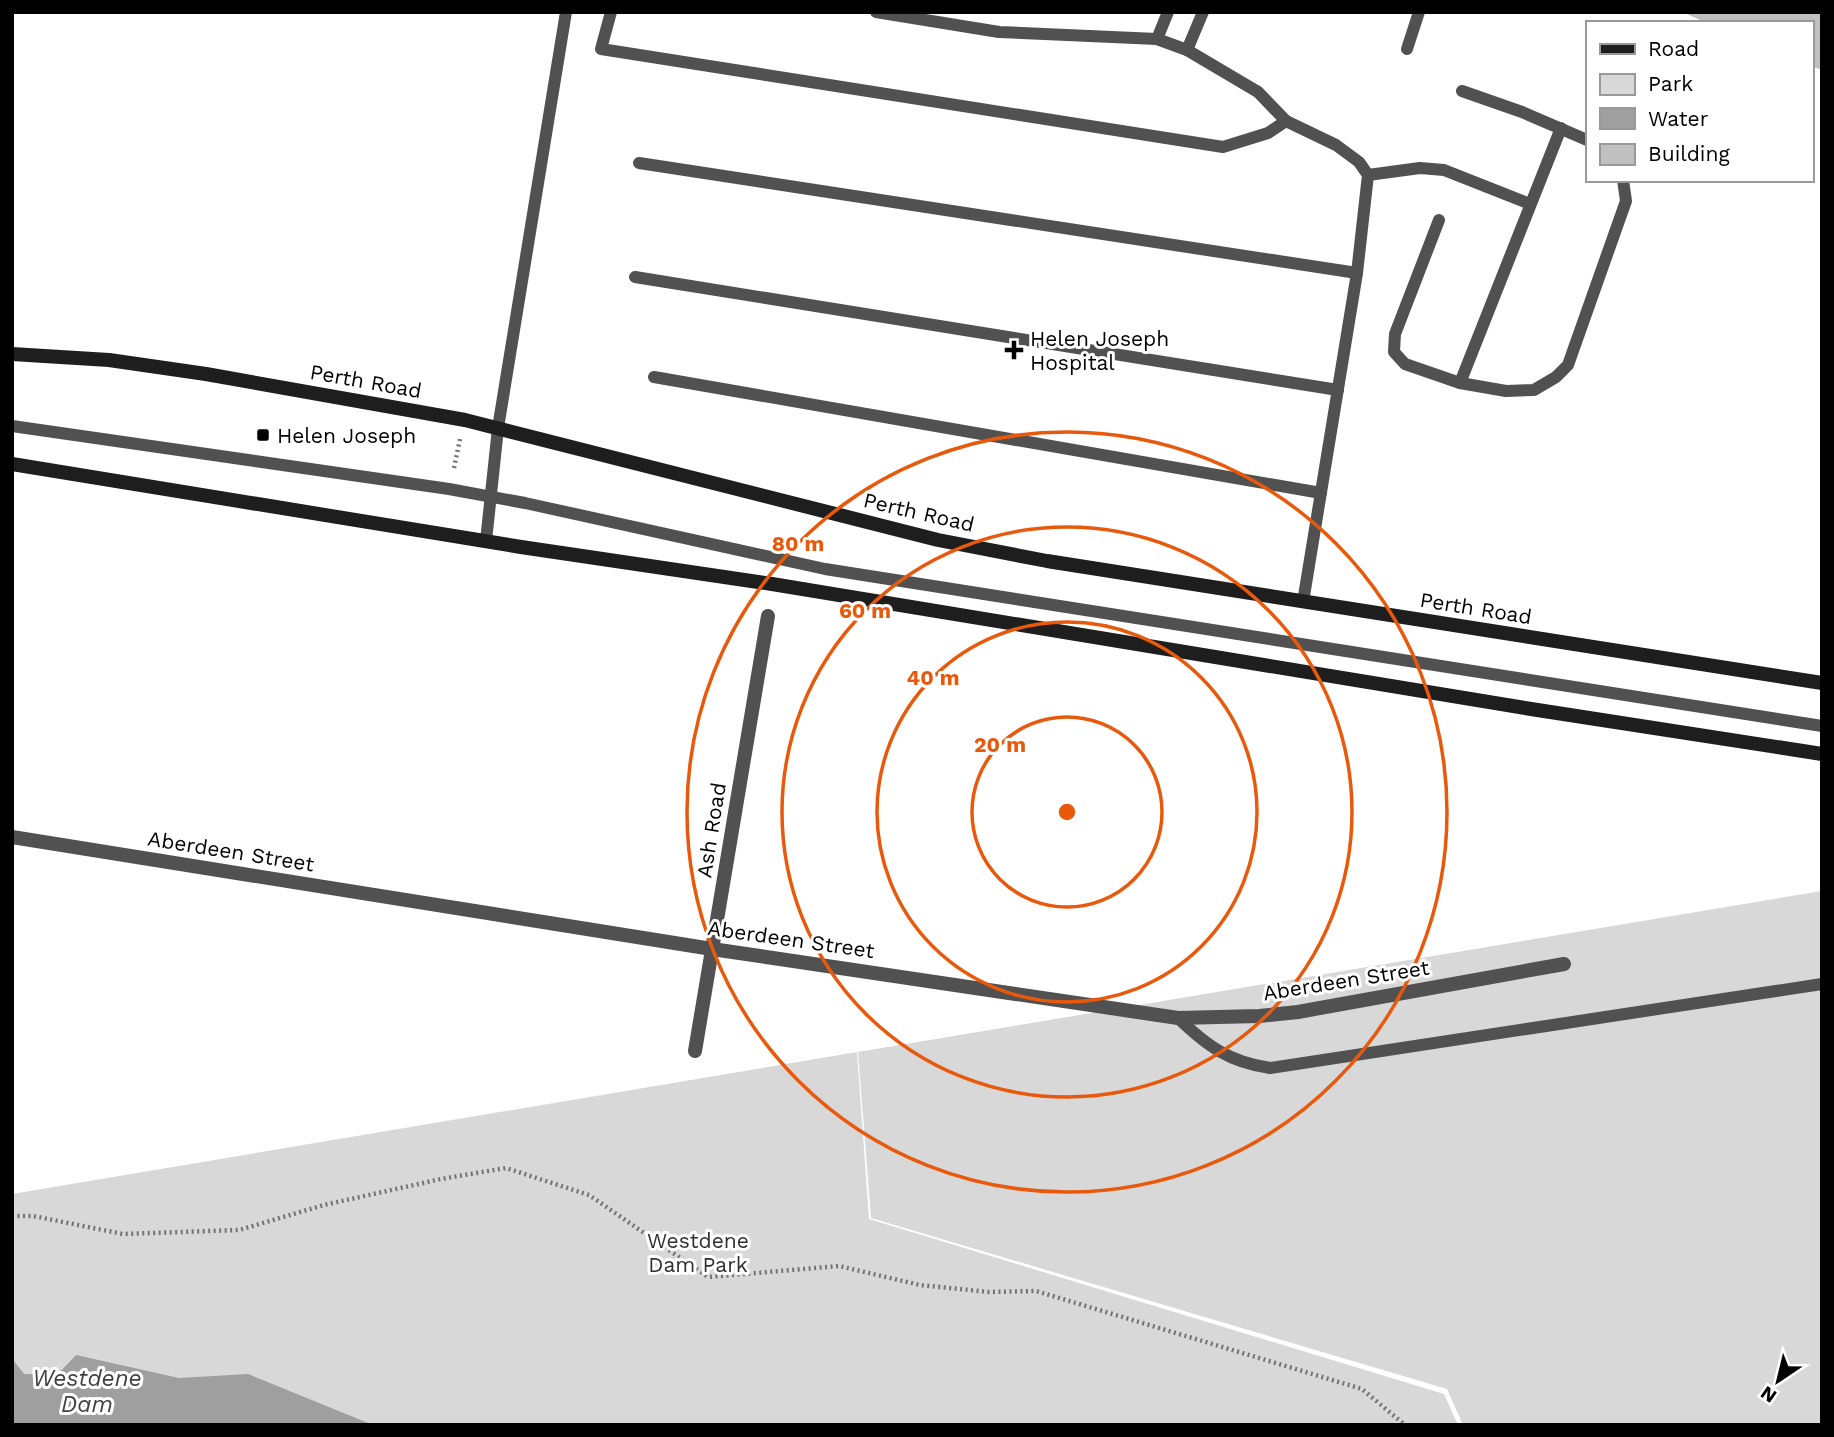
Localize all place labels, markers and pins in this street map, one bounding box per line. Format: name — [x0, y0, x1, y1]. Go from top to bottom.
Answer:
place label: Helen Joseph Hospital — [1030, 326, 1169, 375]
marker: Helen Joseph Hospital — [1004, 340, 1024, 360]
place label: Helen Joseph — [277, 423, 416, 448]
marker: Helen Joseph — [255, 427, 271, 443]
centre of rings — [1055, 800, 1079, 824]

